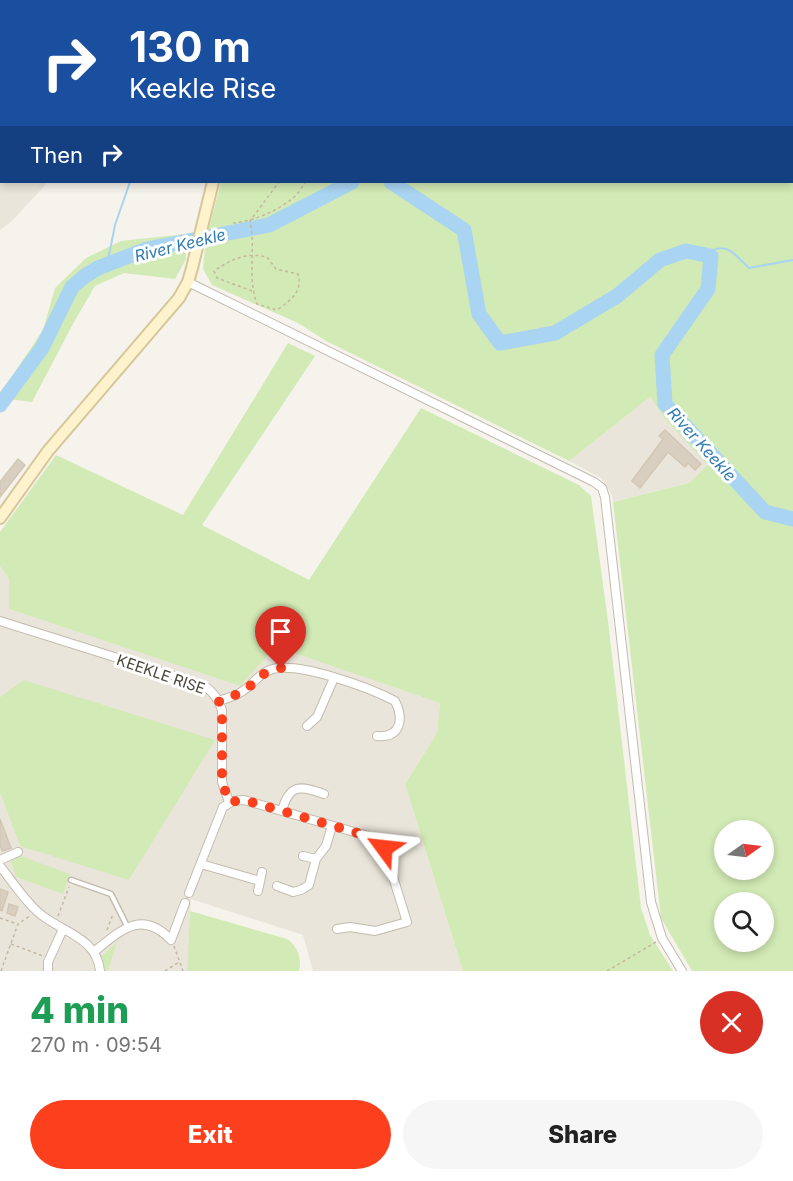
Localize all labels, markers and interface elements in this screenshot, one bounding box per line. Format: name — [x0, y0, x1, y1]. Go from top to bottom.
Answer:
text: 130 m — [129, 21, 251, 72]
icon: right — [30, 24, 108, 102]
text: Keekle Rise — [129, 72, 276, 105]
icon: right — [95, 138, 128, 171]
text: Then — [30, 142, 83, 168]
water label: River Keekle — [132, 224, 228, 266]
water label: River Keekle — [663, 403, 741, 485]
pin — [255, 606, 306, 668]
icon: arrive — [264, 615, 297, 648]
street label: KEEKLE RISE — [114, 650, 208, 698]
position arrow — [352, 816, 416, 880]
north arrow — [714, 820, 774, 880]
map controls — [714, 820, 774, 952]
button: search — [714, 892, 774, 952]
text: 4 min — [30, 988, 129, 1032]
button: close — [700, 991, 763, 1054]
text: 270 m · 09:54 — [30, 1033, 162, 1057]
button: Exit — [30, 1100, 391, 1169]
button: Share — [403, 1100, 763, 1169]

